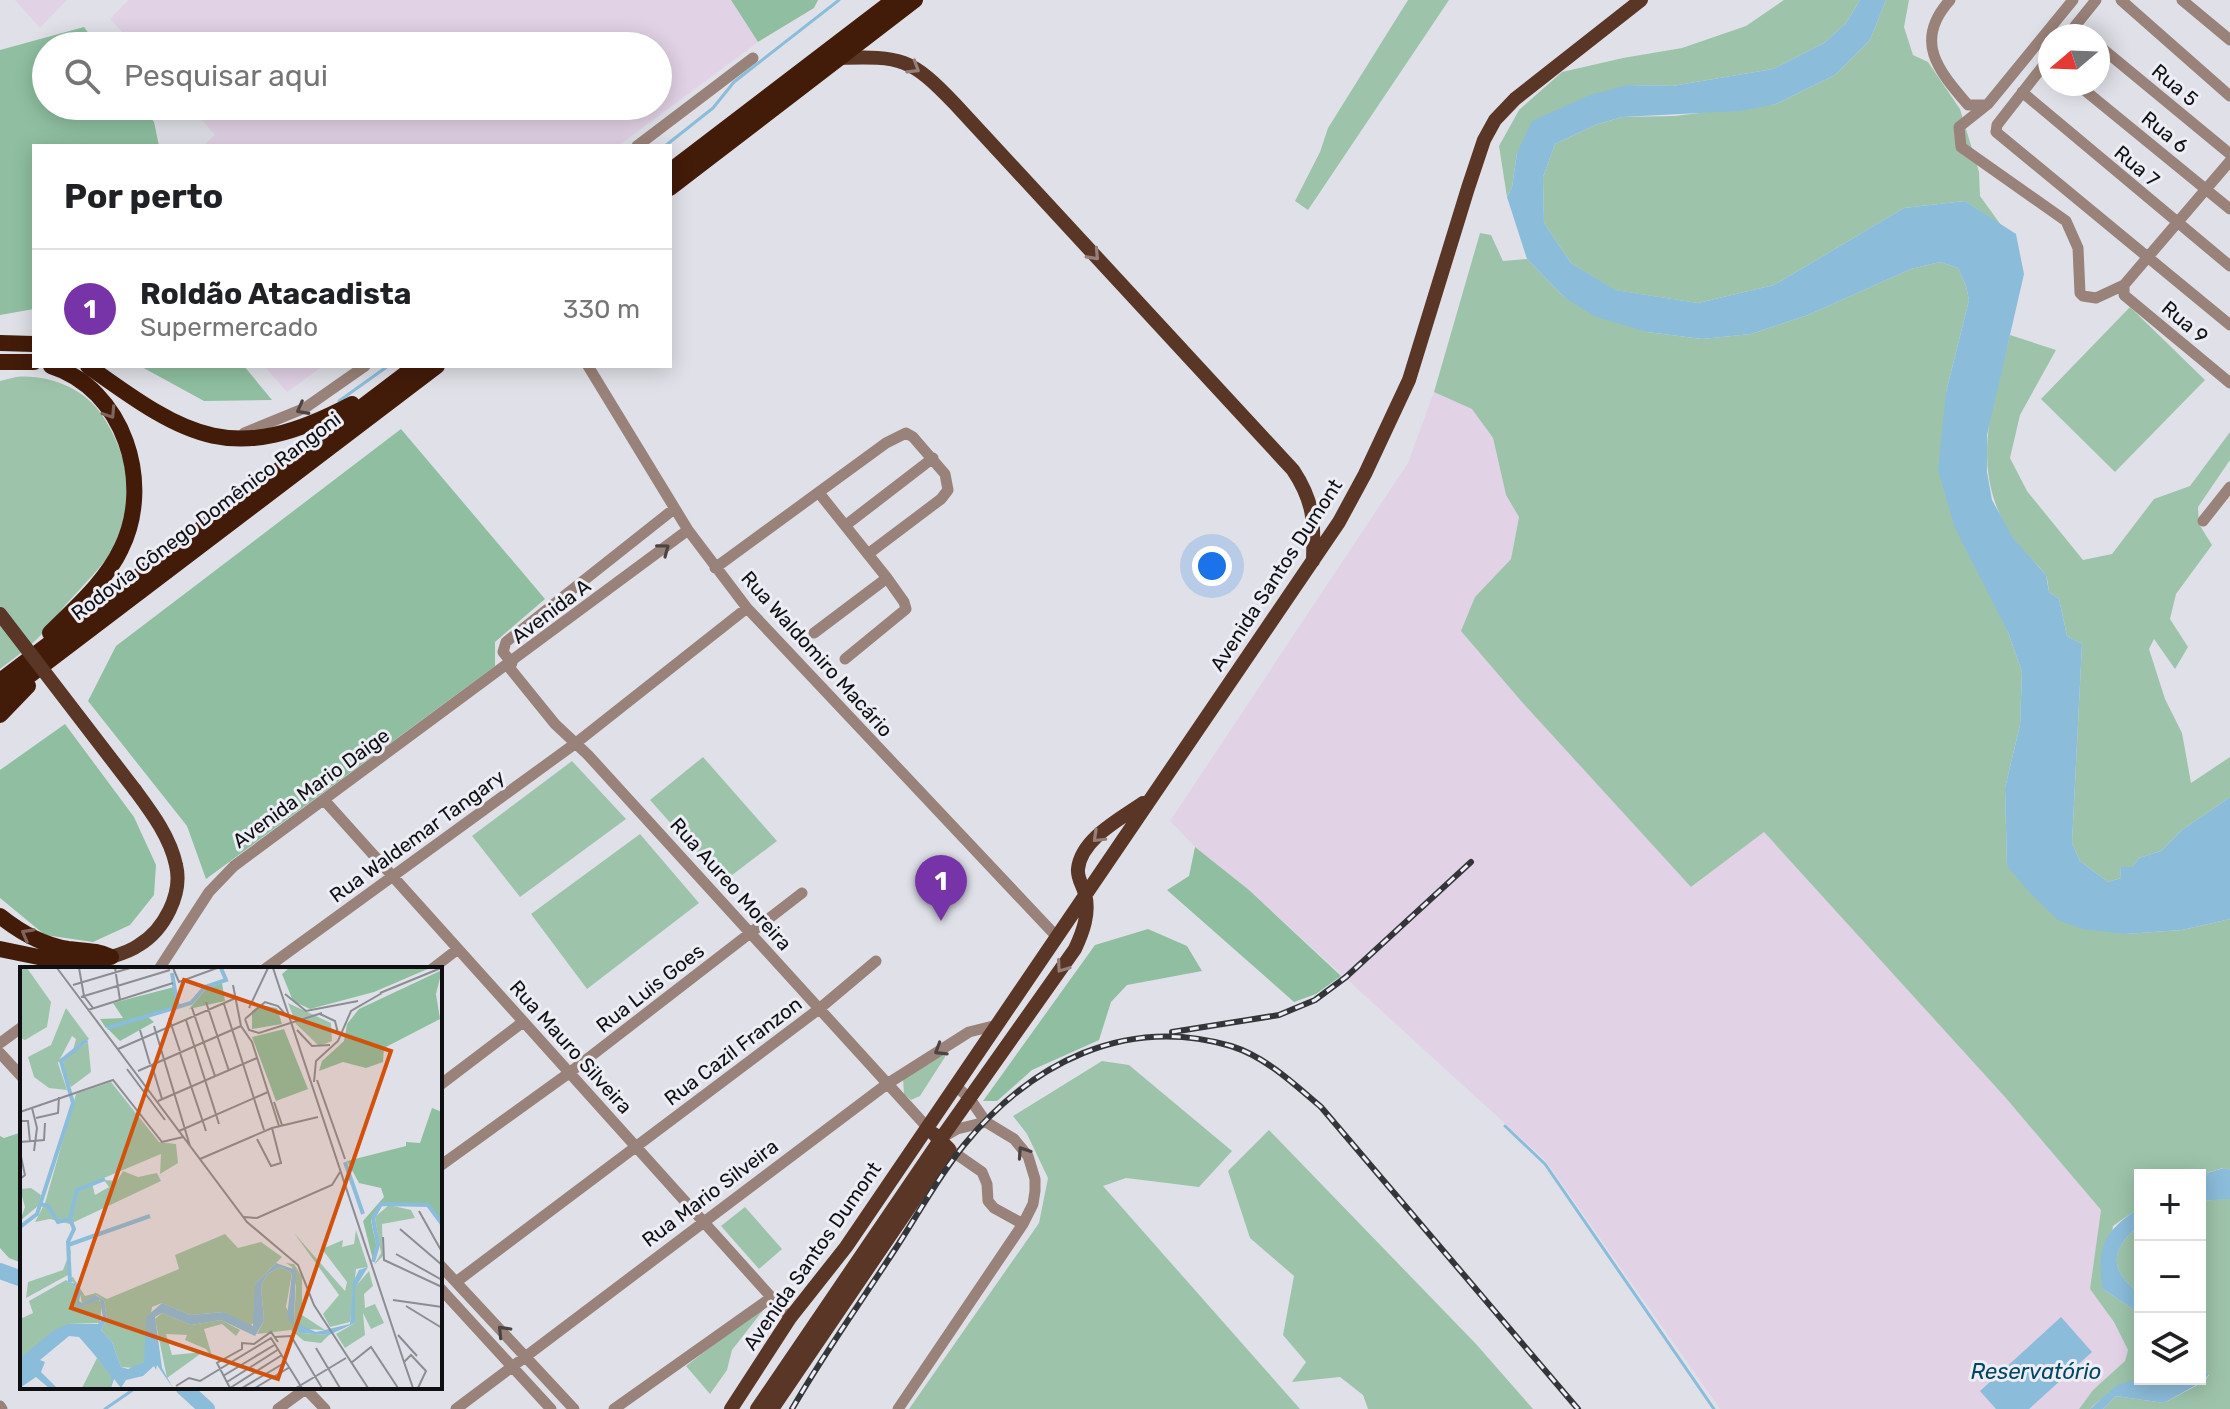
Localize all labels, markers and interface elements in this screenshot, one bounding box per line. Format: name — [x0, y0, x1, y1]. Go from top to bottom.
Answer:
north arrow — [2038, 24, 2110, 96]
search box — [32, 32, 672, 120]
icon: search — [60, 54, 104, 98]
text: Pesquisar aqui — [124, 58, 328, 94]
one-way arrow — [905, 58, 920, 74]
street label: Rua 5 — [2147, 59, 2203, 111]
street label: Rua 6 — [2137, 106, 2193, 158]
street label: Rua 7 — [2110, 140, 2164, 192]
text: Por perto — [64, 176, 223, 217]
one-way arrow — [1084, 246, 1098, 261]
text: Roldão Atacadista — [140, 276, 411, 312]
text: 1 — [84, 294, 96, 325]
text: 330 m — [563, 294, 640, 325]
street label: Rua 9 — [2157, 296, 2213, 348]
text: Supermercado — [140, 312, 318, 343]
one-way arrow — [295, 400, 310, 415]
one-way arrow — [101, 404, 116, 419]
street label: Rodovia Cônego Domênico Rangoni — [67, 407, 345, 625]
street label: Avenida Santos Dumont — [1205, 474, 1347, 676]
one-way arrow — [655, 544, 669, 558]
your location — [1192, 546, 1232, 586]
street label: Rua Waldomiro Macário — [736, 566, 898, 742]
street label: Avenida A — [507, 574, 595, 648]
street label: Avenida Mario Daige — [228, 723, 394, 853]
street label: Rua Waldemar Tangary — [325, 765, 509, 907]
street label: Rua Aureo Moreira — [665, 813, 797, 955]
one-way arrow — [1093, 828, 1107, 843]
pin: 1 — [915, 855, 967, 921]
one-way arrow — [21, 928, 36, 944]
street label: Rua Luis Goes — [591, 938, 709, 1038]
one-way arrow — [1057, 958, 1072, 972]
inset map — [20, 967, 442, 1389]
street label: Rua Mauro Silveira — [505, 975, 637, 1119]
street label: Rua Cazil Franzon — [660, 992, 806, 1110]
one-way arrow — [934, 1040, 949, 1055]
street label: Rua Mario Silveira — [637, 1134, 783, 1252]
one-way arrow — [1018, 1147, 1033, 1161]
street label: Avenida Santos Dumont — [738, 1157, 886, 1355]
map controls — [2134, 1169, 2206, 1385]
button: + — [2134, 1169, 2206, 1241]
button: − — [2134, 1241, 2206, 1313]
button: layers — [2134, 1313, 2206, 1385]
one-way arrow — [497, 1326, 512, 1340]
water label: Reservatório — [1971, 1358, 2101, 1385]

